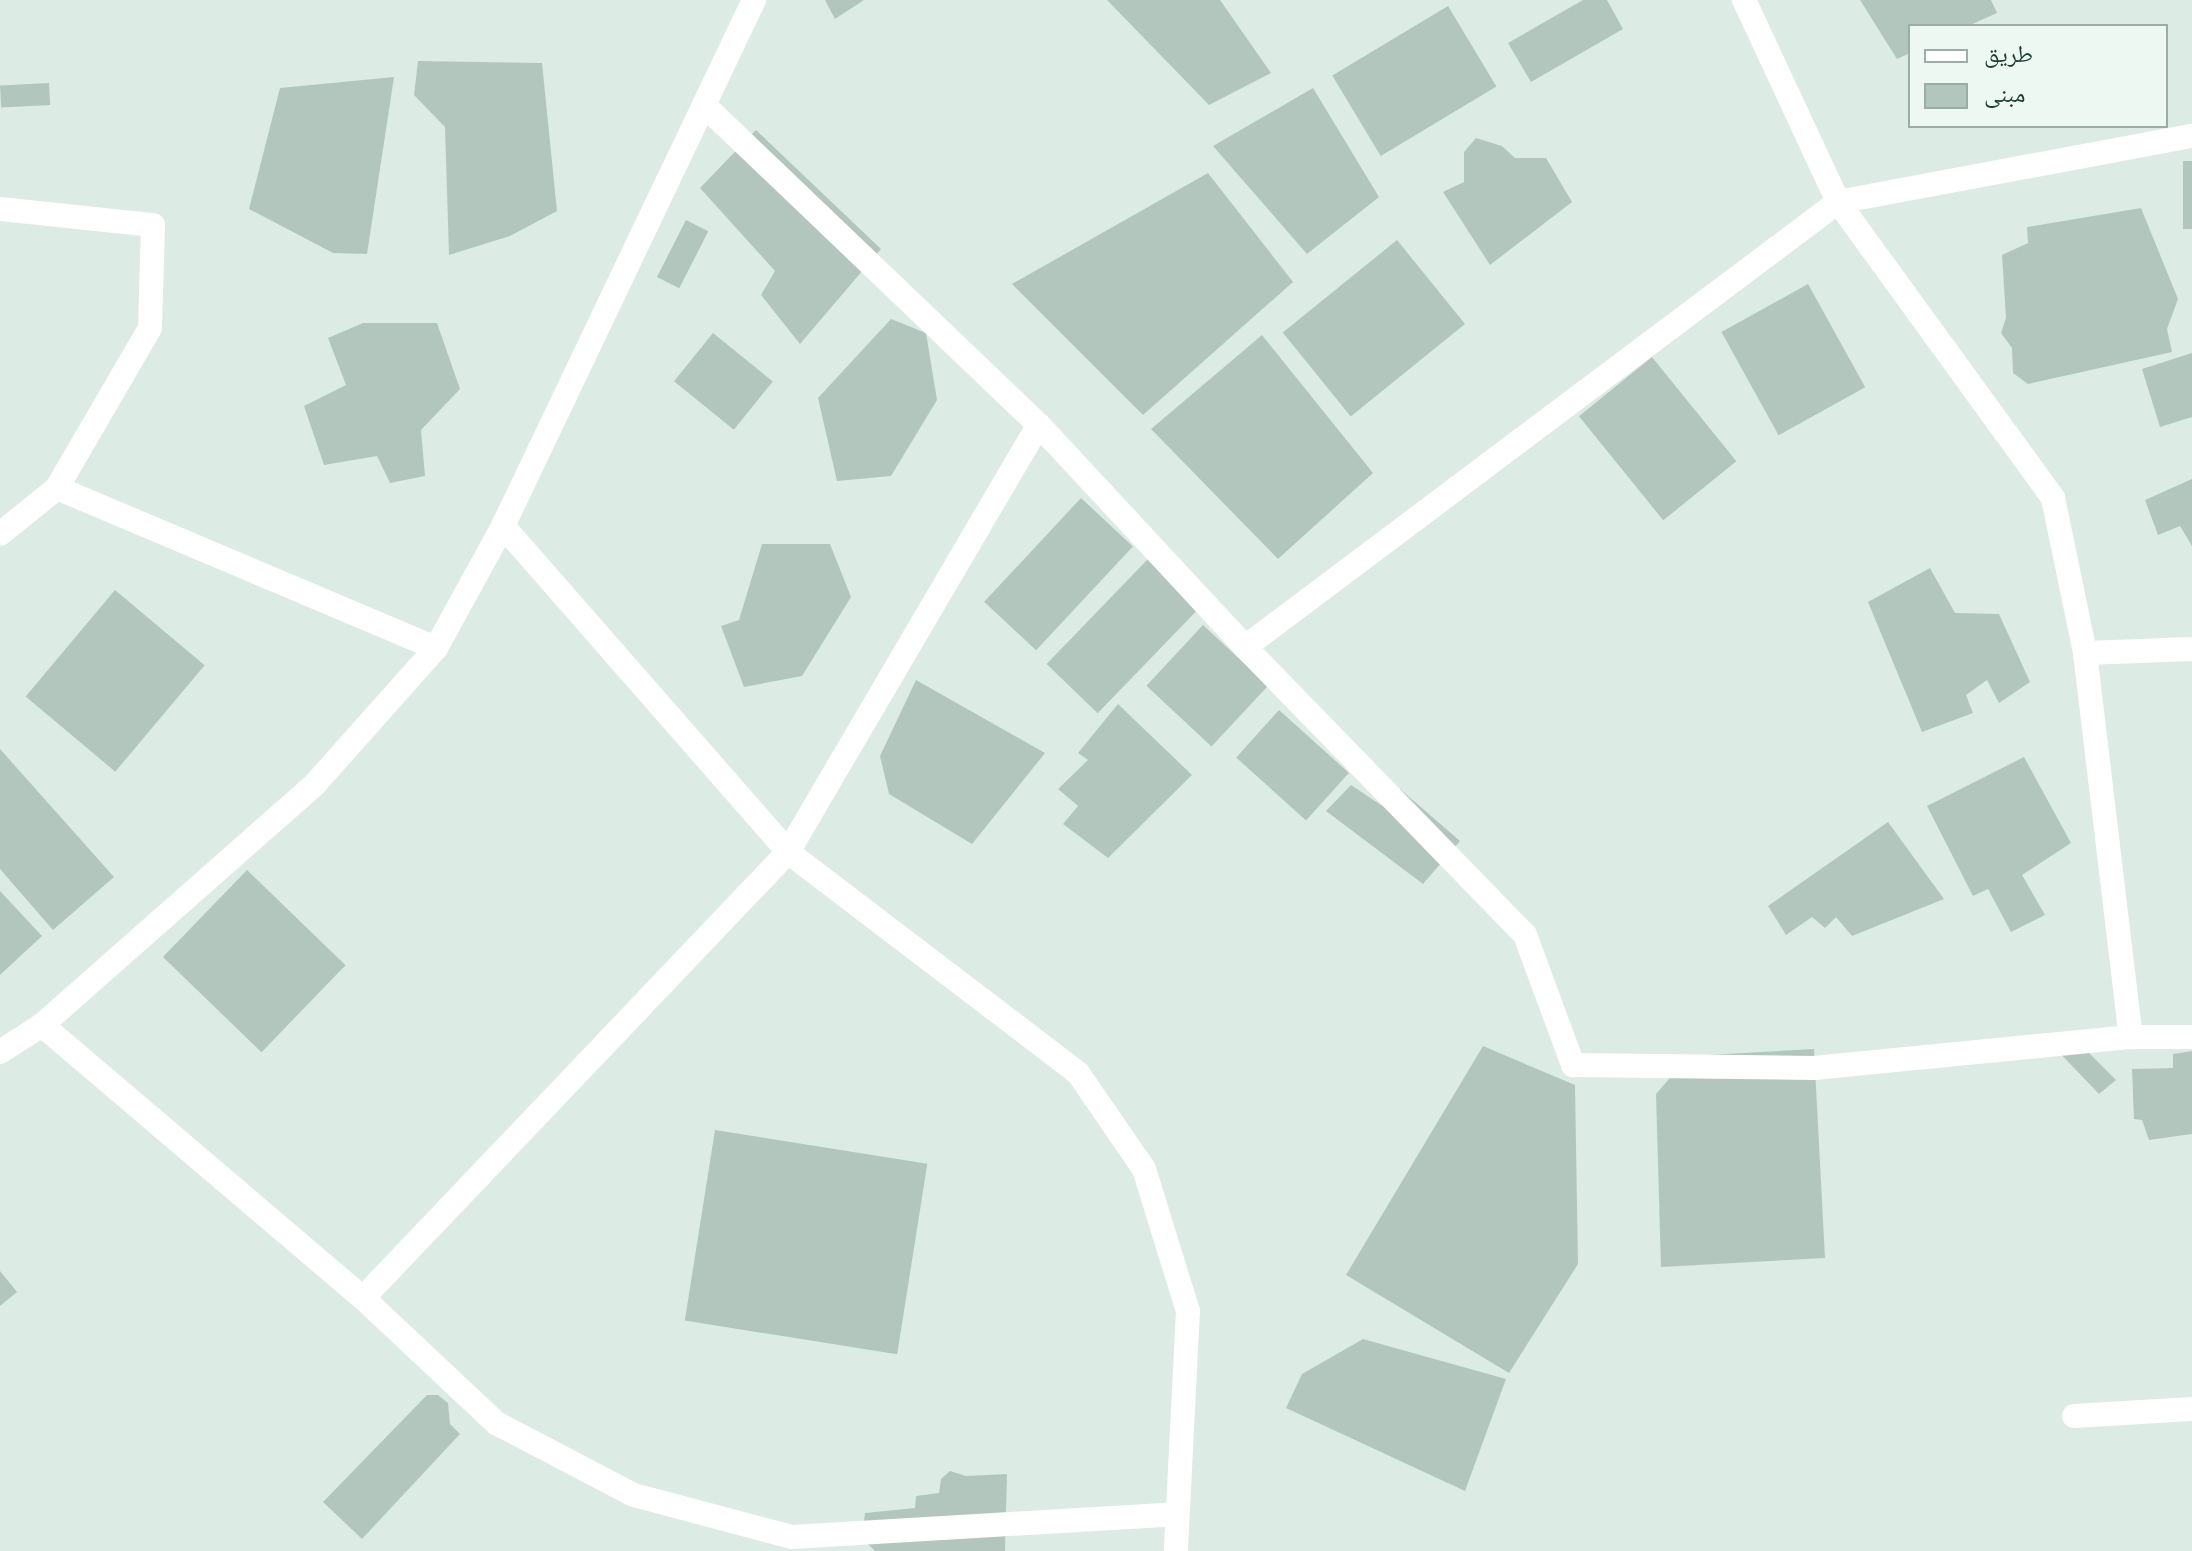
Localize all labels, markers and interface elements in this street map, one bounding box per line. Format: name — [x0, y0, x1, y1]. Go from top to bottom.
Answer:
legend — [1908, 24, 2168, 128]
text: طريق — [1984, 37, 2033, 72]
text: مبنى — [1984, 77, 2025, 112]

